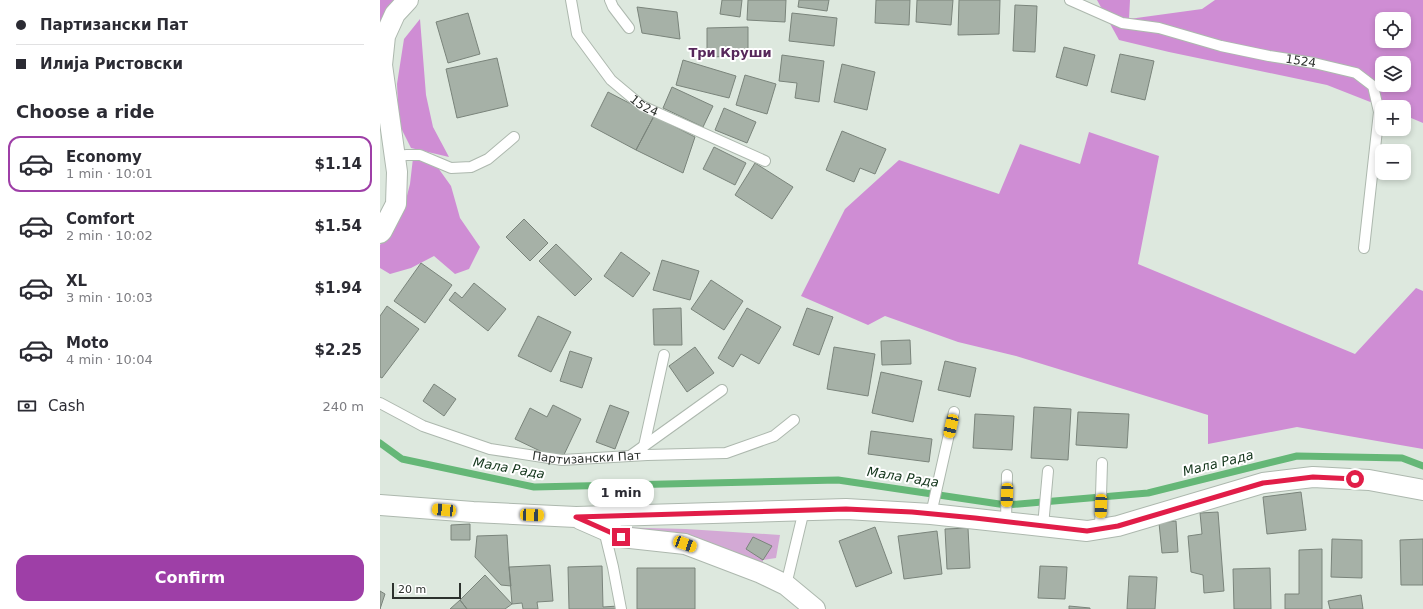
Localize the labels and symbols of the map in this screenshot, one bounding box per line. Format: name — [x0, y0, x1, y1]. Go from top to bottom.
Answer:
district label: Три Круши — [688, 45, 772, 60]
street label: 1524 — [1285, 52, 1317, 70]
street label: 1524 — [627, 92, 660, 119]
car — [942, 413, 960, 439]
water label: Мала Рада — [1181, 447, 1255, 479]
street label: Партизански Пат — [531, 448, 642, 467]
water label: Мала Рада — [472, 454, 546, 482]
water label: Мала Рада — [866, 464, 940, 490]
route start — [1346, 470, 1364, 488]
callout: 1 min — [588, 479, 654, 507]
car — [1001, 483, 1013, 507]
car — [1095, 494, 1107, 518]
car — [432, 503, 456, 517]
car — [520, 509, 544, 521]
route end — [612, 528, 630, 546]
car — [672, 534, 698, 554]
scale bar — [392, 581, 461, 600]

